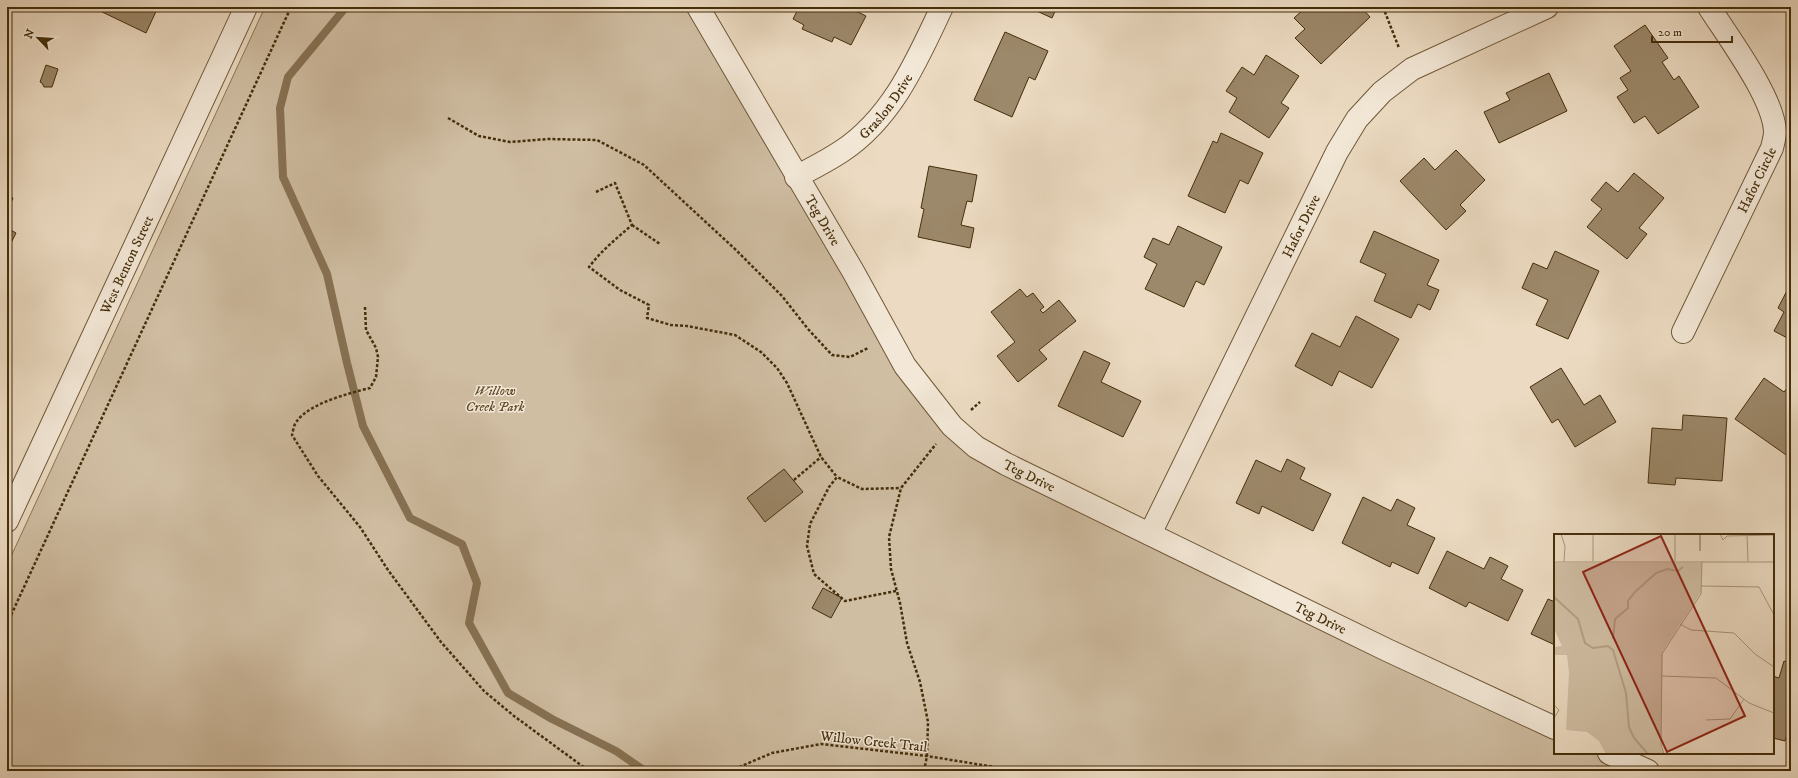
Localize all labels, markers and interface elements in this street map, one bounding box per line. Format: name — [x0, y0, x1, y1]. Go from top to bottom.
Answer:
north arrow — [18, 18, 58, 58]
scale bar — [1652, 18, 1732, 44]
text: 20 m — [1658, 25, 1682, 40]
text: N — [22, 27, 38, 41]
street label: Graslon Drive — [856, 70, 917, 144]
street label: Hafor Circle — [1734, 144, 1781, 216]
street label: Teg Drive — [800, 192, 844, 249]
street label: Hafor Drive — [1279, 192, 1325, 261]
street label: West Benton Street — [96, 212, 158, 318]
park label: Willow Creek Park — [466, 382, 525, 416]
street label: Teg Drive — [1000, 456, 1058, 497]
inset map — [1554, 534, 1774, 754]
street label: Teg Drive — [1291, 598, 1349, 639]
street label: Willow Creek Trail — [818, 727, 929, 757]

